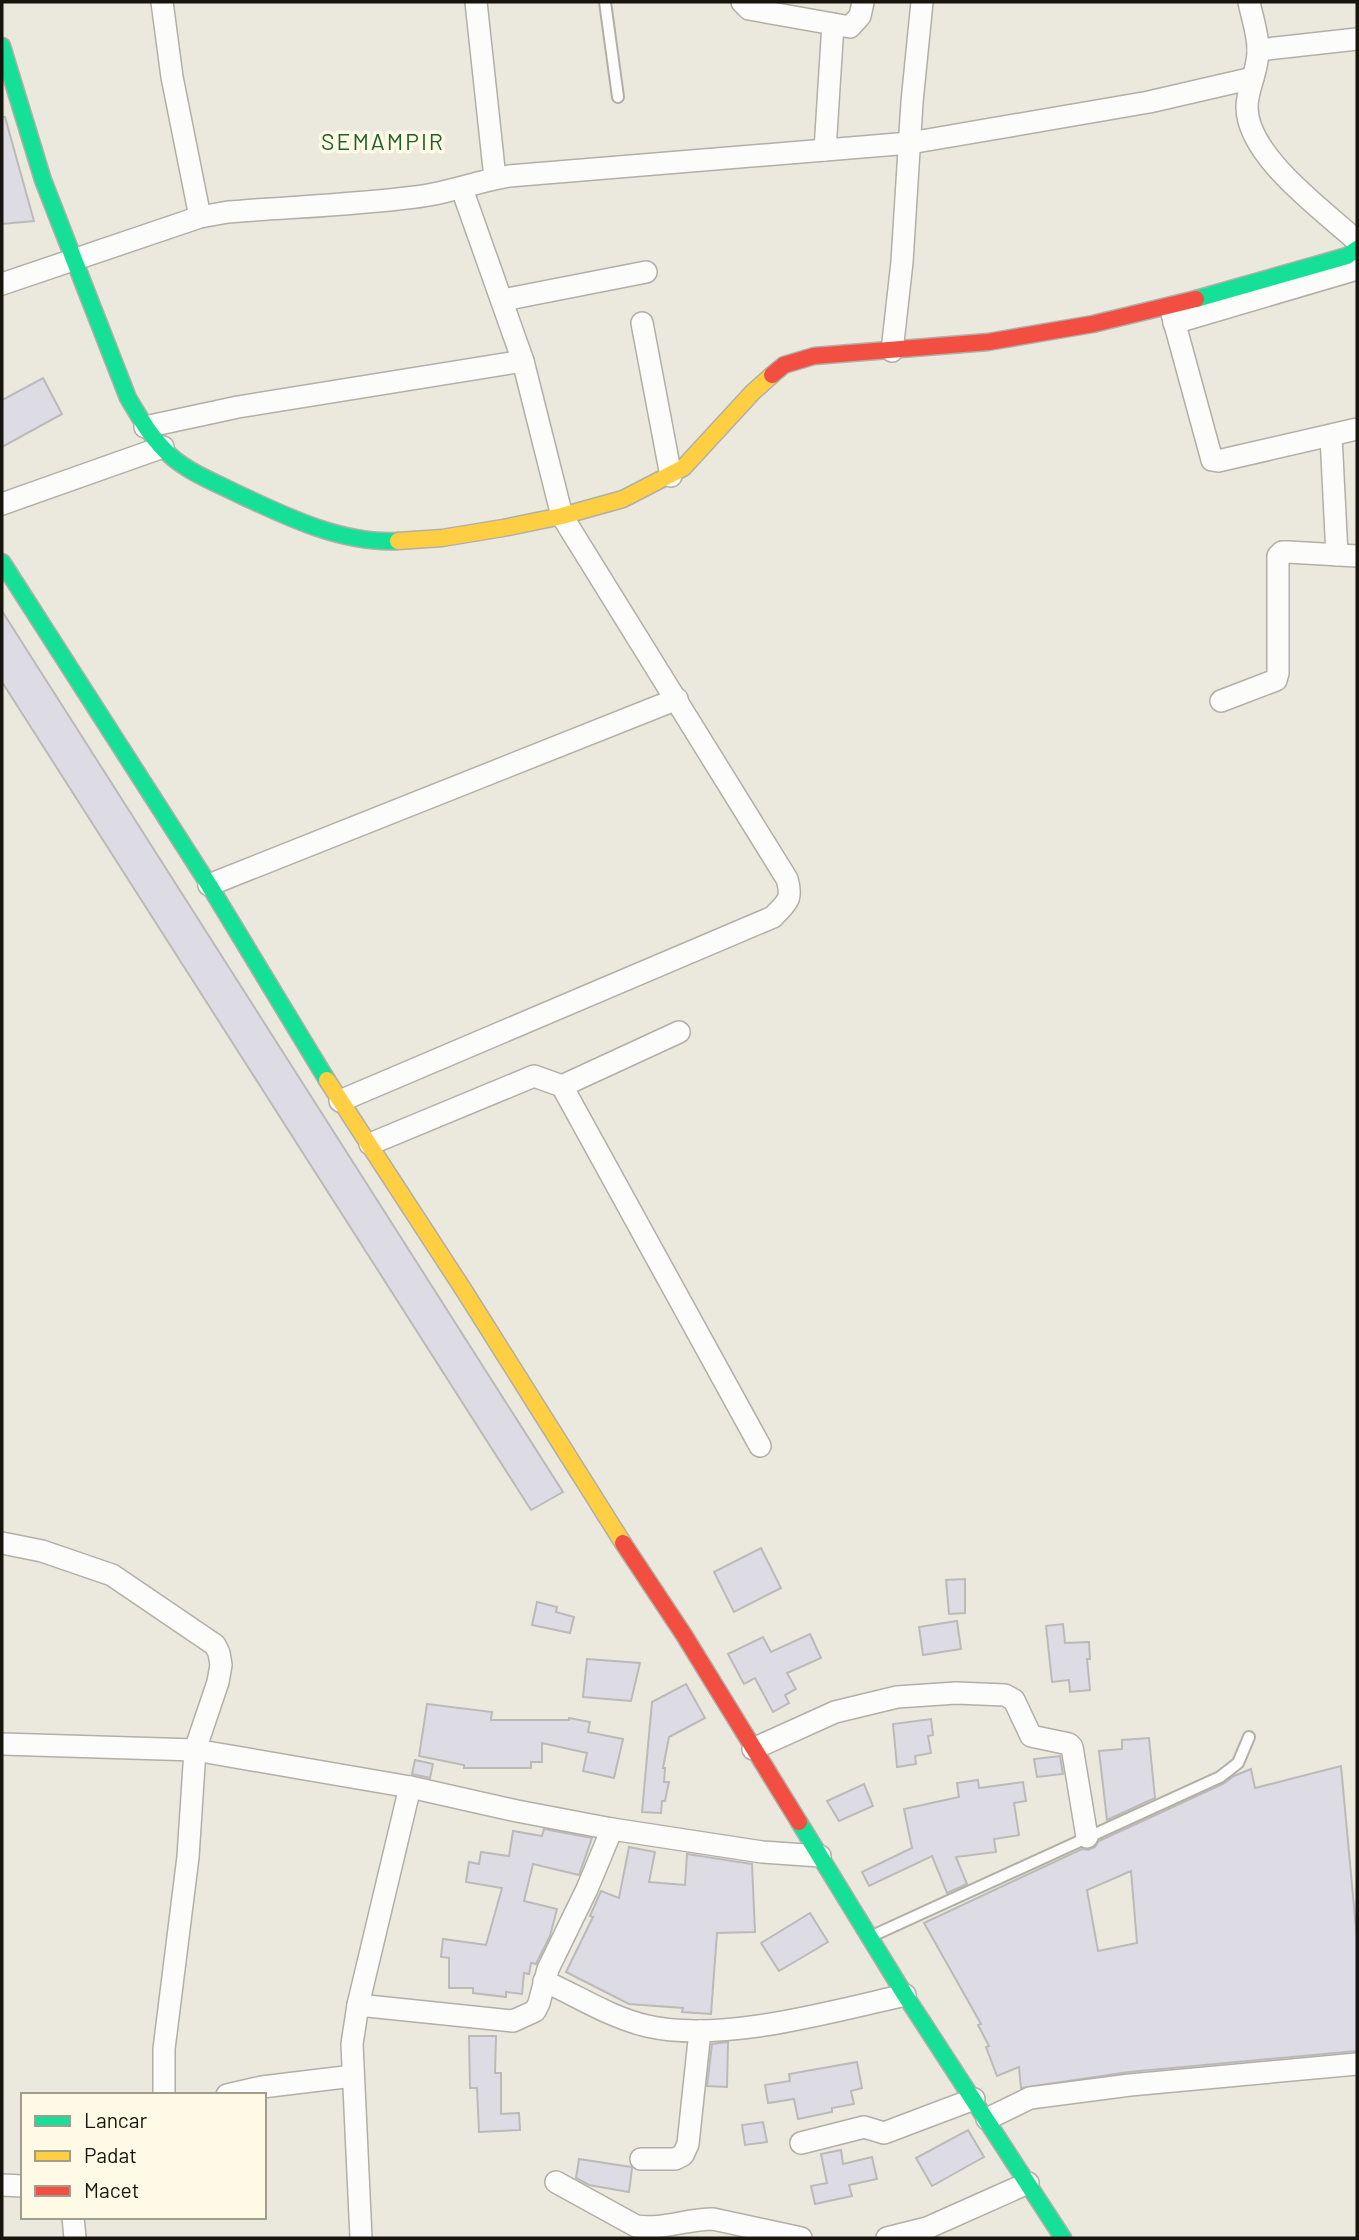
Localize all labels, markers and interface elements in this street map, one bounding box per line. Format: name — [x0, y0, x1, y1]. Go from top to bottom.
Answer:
district label: SEMAMPIR — [321, 127, 445, 155]
legend — [21, 2093, 266, 2219]
text: Lancar — [84, 2107, 147, 2132]
text: Padat — [84, 2142, 137, 2167]
text: Macet — [84, 2177, 139, 2202]

